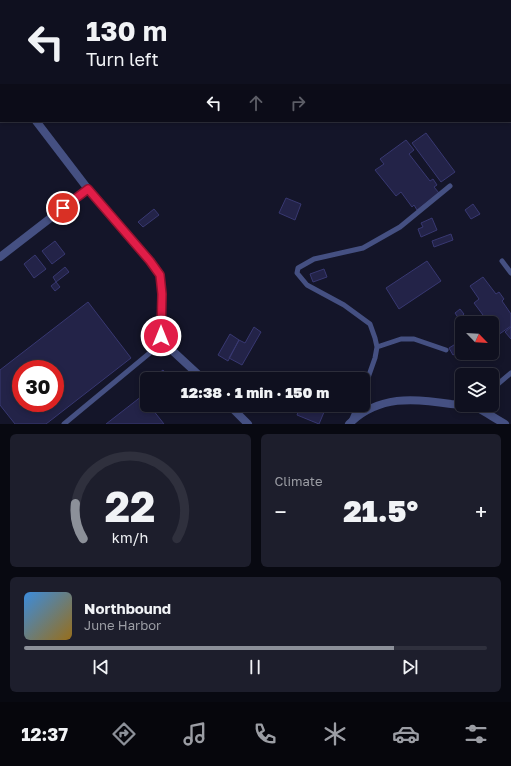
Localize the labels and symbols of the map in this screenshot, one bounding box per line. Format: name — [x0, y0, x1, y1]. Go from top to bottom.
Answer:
pin — [46, 191, 80, 225]
position arrow — [140, 315, 182, 357]
north arrow — [455, 316, 499, 360]
speed limit sign: 30 — [12, 360, 64, 412]

